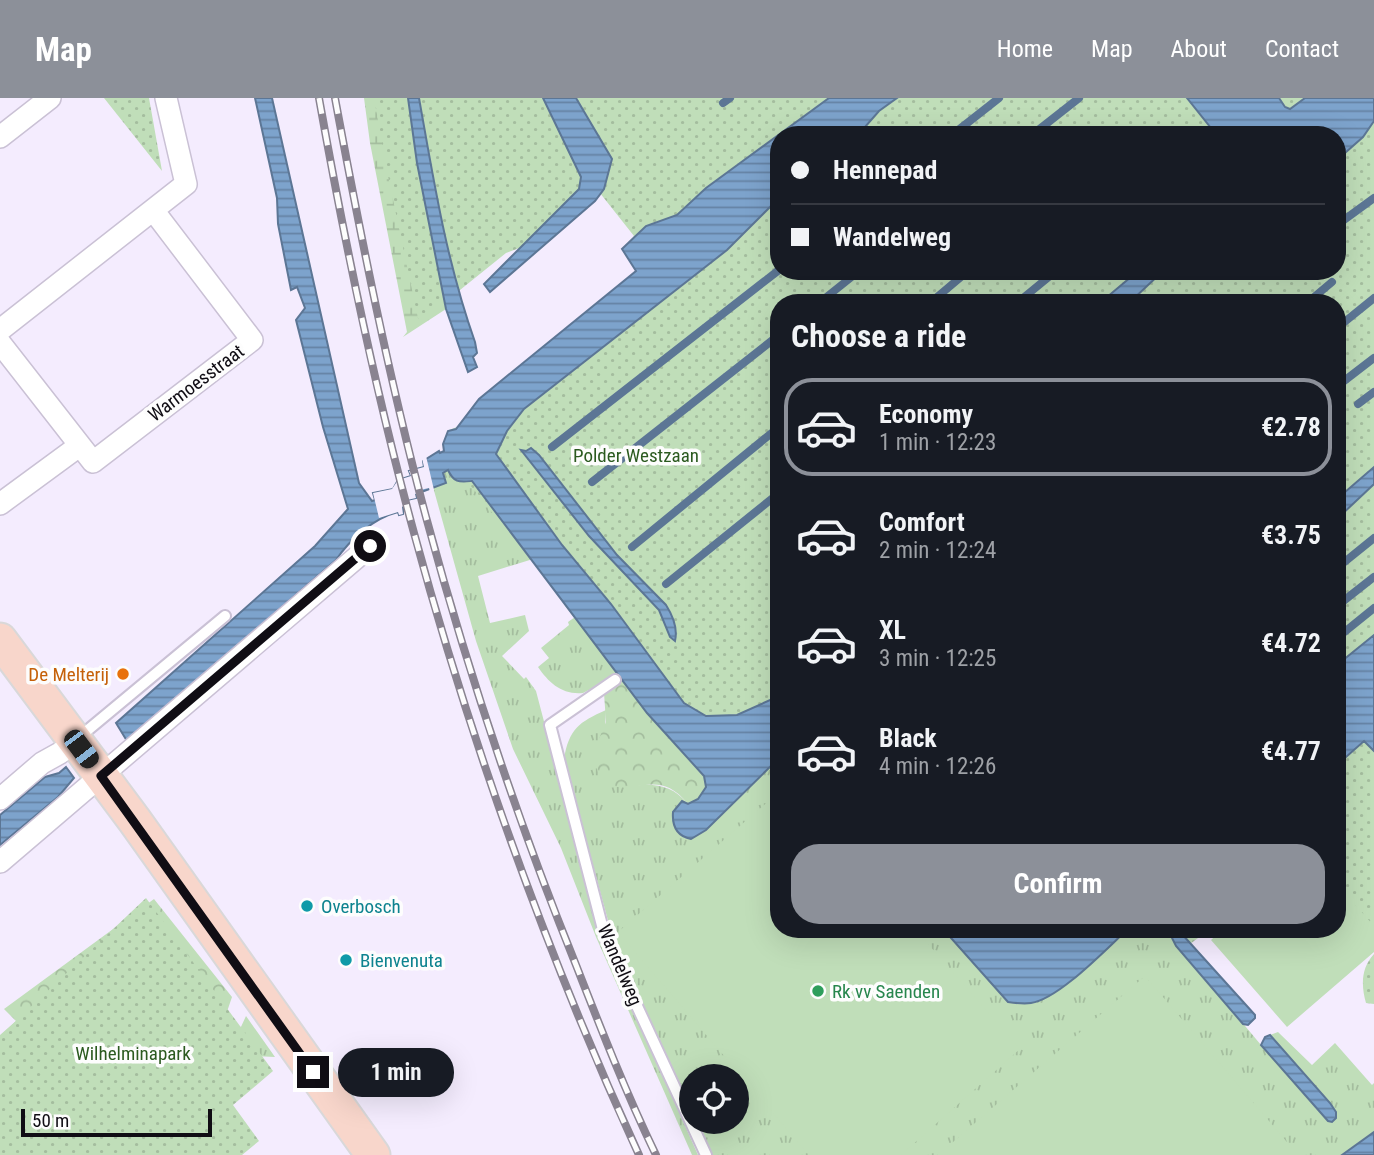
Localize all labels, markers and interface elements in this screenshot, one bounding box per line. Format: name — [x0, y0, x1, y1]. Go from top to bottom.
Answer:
text: Map — [35, 30, 92, 69]
text: Home — [997, 35, 1053, 63]
text: Map — [1091, 35, 1133, 63]
text: About — [1171, 35, 1227, 63]
text: Contact — [1265, 35, 1339, 63]
text: Hennepad — [833, 155, 937, 185]
text: Wandelweg — [833, 222, 951, 252]
text: Choose a ride — [791, 317, 966, 355]
street label: Warmoesstraat — [144, 340, 248, 426]
icon: car — [795, 396, 858, 459]
text: Economy — [879, 399, 973, 429]
text: €2.78 — [1261, 412, 1321, 442]
text: 1 min · 12:23 — [879, 429, 996, 456]
park label: Polder Westzaan — [573, 444, 699, 467]
icon: car — [795, 504, 858, 567]
text: Comfort — [879, 507, 965, 537]
text: €3.75 — [1261, 520, 1321, 550]
route start — [354, 530, 386, 562]
text: 2 min · 12:24 — [879, 537, 996, 564]
icon: car — [795, 612, 858, 675]
text: XL — [879, 615, 906, 645]
text: €4.72 — [1261, 628, 1321, 658]
text: 3 min · 12:25 — [879, 645, 996, 672]
place label: De Melterij — [28, 663, 109, 686]
marker: De Melterij — [115, 666, 131, 682]
icon: car — [795, 720, 858, 783]
text: Black — [879, 723, 937, 753]
car — [60, 726, 103, 772]
text: €4.77 — [1261, 736, 1321, 766]
text: 4 min · 12:26 — [879, 753, 996, 780]
button: Confirm — [791, 844, 1325, 924]
place label: Overbosch — [321, 895, 401, 918]
marker: Overbosch — [299, 898, 315, 914]
street label: Wandelweg — [593, 921, 647, 1009]
place label: Bienvenuta — [360, 949, 443, 972]
marker: Bienvenuta — [338, 952, 354, 968]
place label: Rk vv Saenden — [832, 980, 940, 1003]
marker: Rk vv Saenden — [810, 983, 826, 999]
park label: Wilhelminapark — [75, 1042, 191, 1065]
callout: 1 min — [338, 1048, 453, 1096]
route end — [297, 1056, 329, 1088]
text: 1 min — [370, 1059, 422, 1086]
map controls — [679, 1064, 749, 1134]
button: locate — [679, 1064, 749, 1134]
scale bar — [21, 1106, 212, 1138]
text: 50 m — [32, 1109, 69, 1132]

